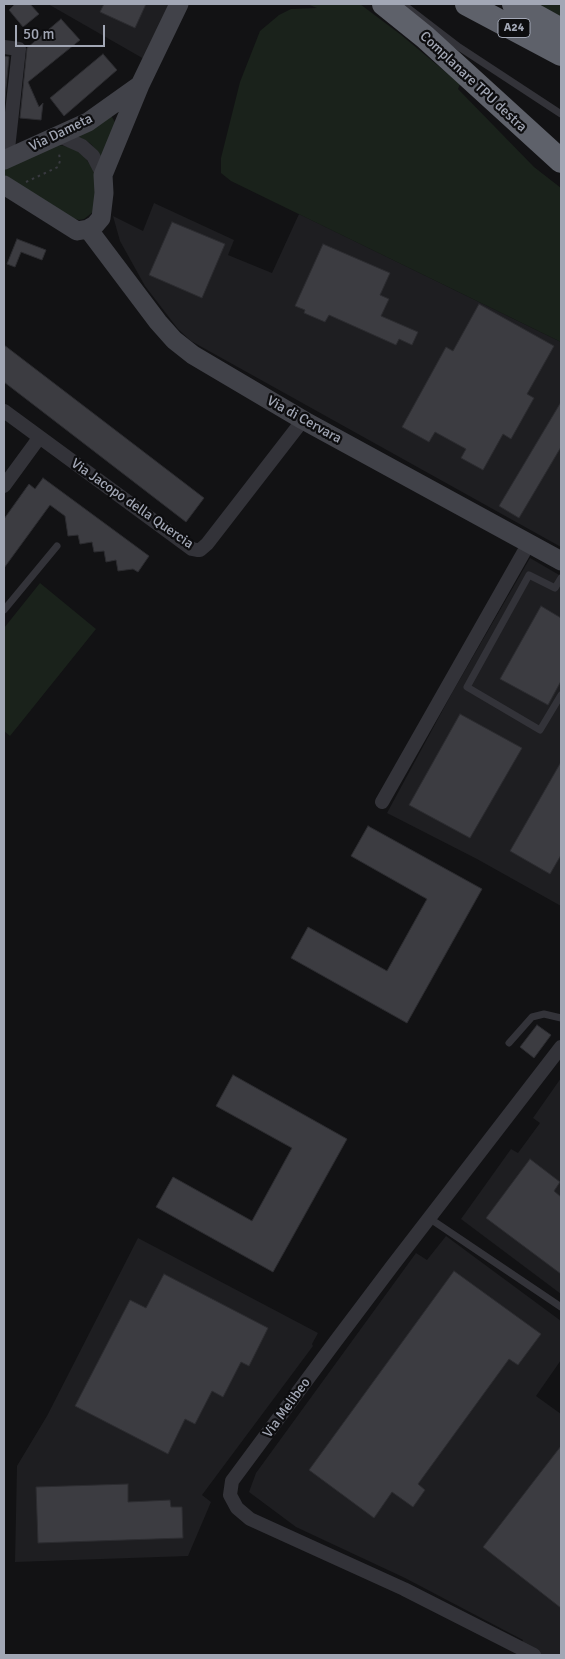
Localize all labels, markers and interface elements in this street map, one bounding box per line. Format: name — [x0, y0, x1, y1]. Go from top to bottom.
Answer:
scale bar — [18, 15, 108, 47]
road number: A24 — [498, 18, 530, 38]
text: 50 m — [23, 25, 54, 43]
street label: Complanare TPU destra — [416, 28, 530, 136]
street label: Via Dameta — [27, 110, 95, 156]
street label: Via di Cervara — [264, 393, 344, 447]
street label: Via Jacopo della Quercia — [68, 455, 196, 553]
street label: Via Melibeo — [260, 1375, 314, 1441]

